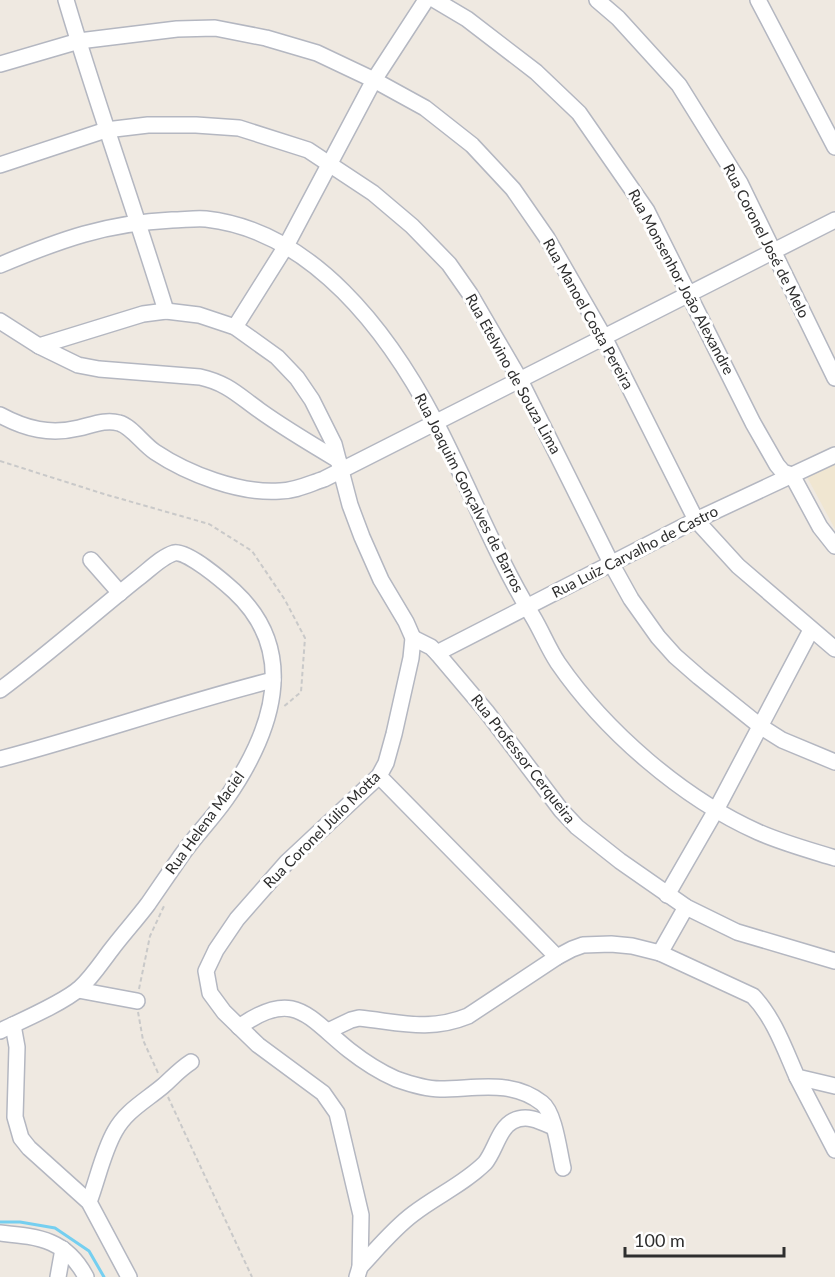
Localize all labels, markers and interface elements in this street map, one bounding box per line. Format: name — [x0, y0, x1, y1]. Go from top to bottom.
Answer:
street label: Rua Coronel José de Melo — [720, 160, 814, 321]
street label: Rua Monsenhor João Alexandre — [625, 186, 739, 377]
street label: Rua Manoel Costa Pereira — [540, 235, 638, 392]
street label: Rua Etelvino de Souza Lima — [462, 290, 565, 457]
street label: Rua Joaquim Gonçalves de Barros — [412, 390, 528, 595]
street label: Rua Luiz Carvalho de Castro — [548, 501, 721, 601]
street label: Rua Professor Cerqueira — [468, 690, 580, 826]
street label: Rua Coronel Júlio Motta — [259, 767, 383, 891]
street label: Rua Helena Maciel — [161, 768, 247, 877]
scale bar — [625, 1220, 784, 1258]
text: 100 m — [634, 1229, 685, 1251]

